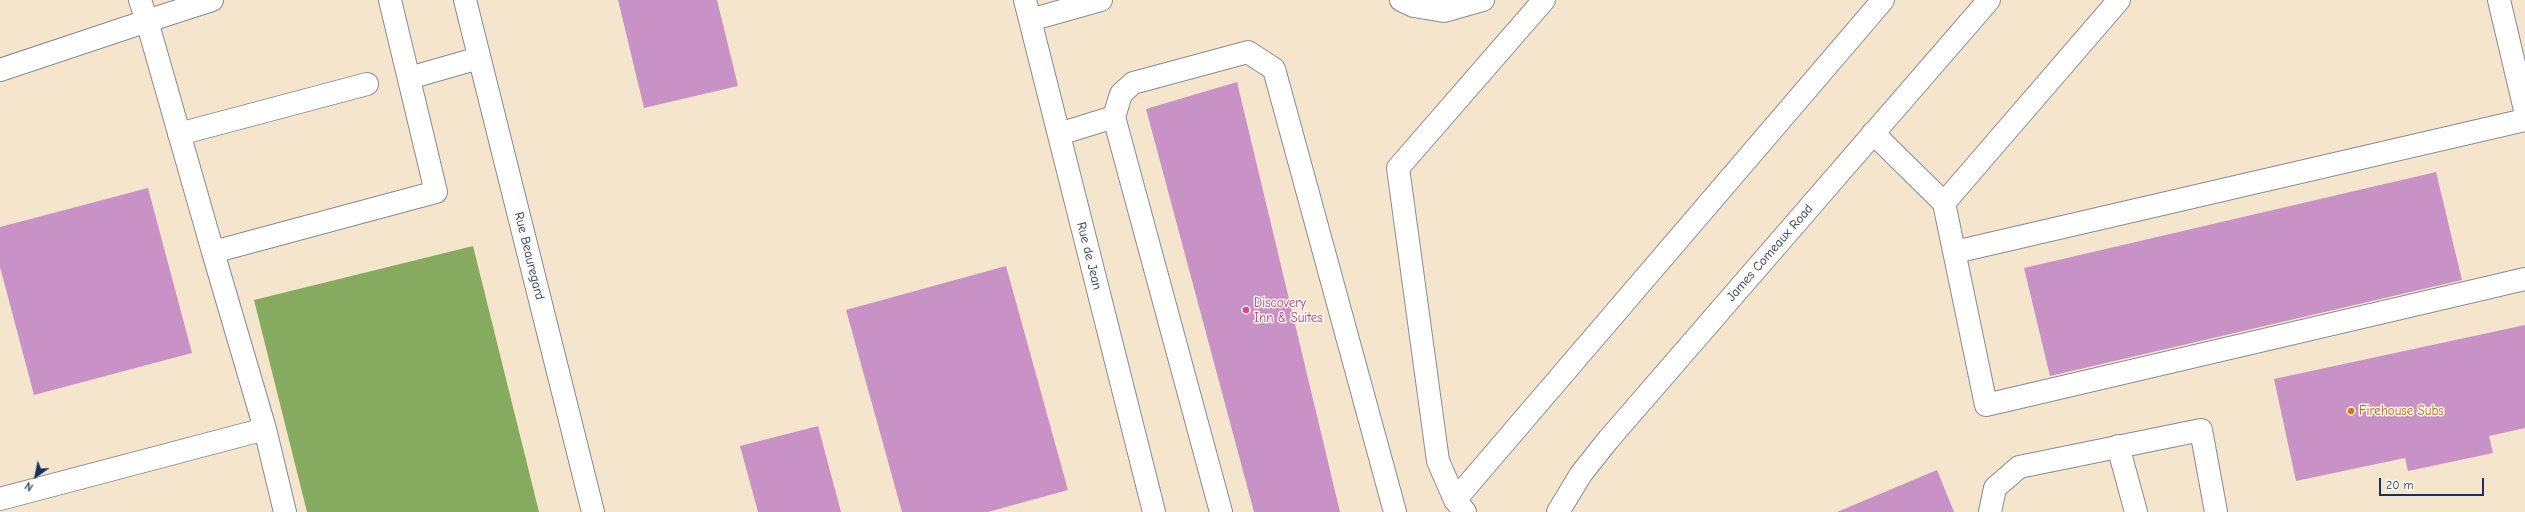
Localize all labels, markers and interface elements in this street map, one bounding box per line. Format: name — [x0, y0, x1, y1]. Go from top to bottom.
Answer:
street label: James Comeaux Road — [1724, 201, 1816, 305]
street label: Rue Beauregard — [511, 211, 547, 301]
street label: Rue de Jean — [1073, 220, 1105, 292]
place label: Discovery Inn & Suites — [1254, 295, 1323, 326]
marker: Discovery Inn & Suites — [1241, 305, 1251, 315]
place label: Firehouse Subs — [2359, 403, 2444, 419]
marker: Firehouse Subs — [2346, 406, 2356, 416]
north arrow — [16, 456, 56, 496]
scale bar — [2381, 470, 2486, 496]
text: 20 m — [2386, 478, 2414, 492]
text: N — [23, 479, 36, 494]

